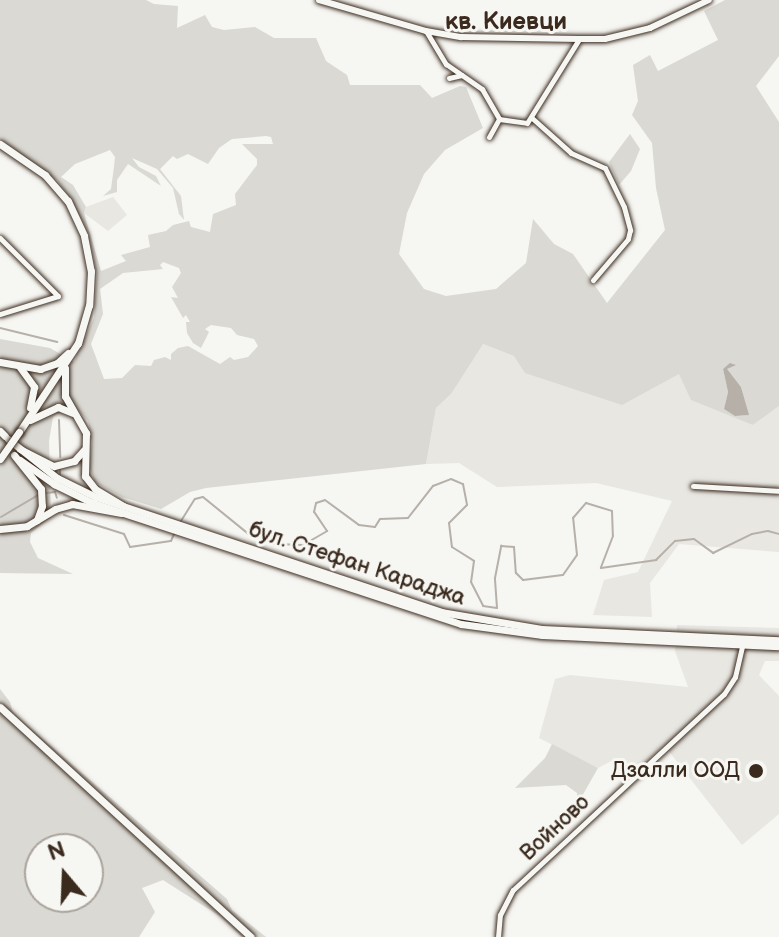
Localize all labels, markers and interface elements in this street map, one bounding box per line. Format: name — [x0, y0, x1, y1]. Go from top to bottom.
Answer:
district label: кв. Киевци — [445, 8, 567, 36]
street label: бул. Стефан Караджа — [245, 517, 469, 611]
place label: Дзалли ООД — [611, 758, 740, 784]
marker: Дзалли ООД — [747, 762, 765, 780]
street label: Войново — [515, 789, 595, 867]
north arrow — [24, 833, 104, 913]
text: N — [44, 836, 69, 867]

